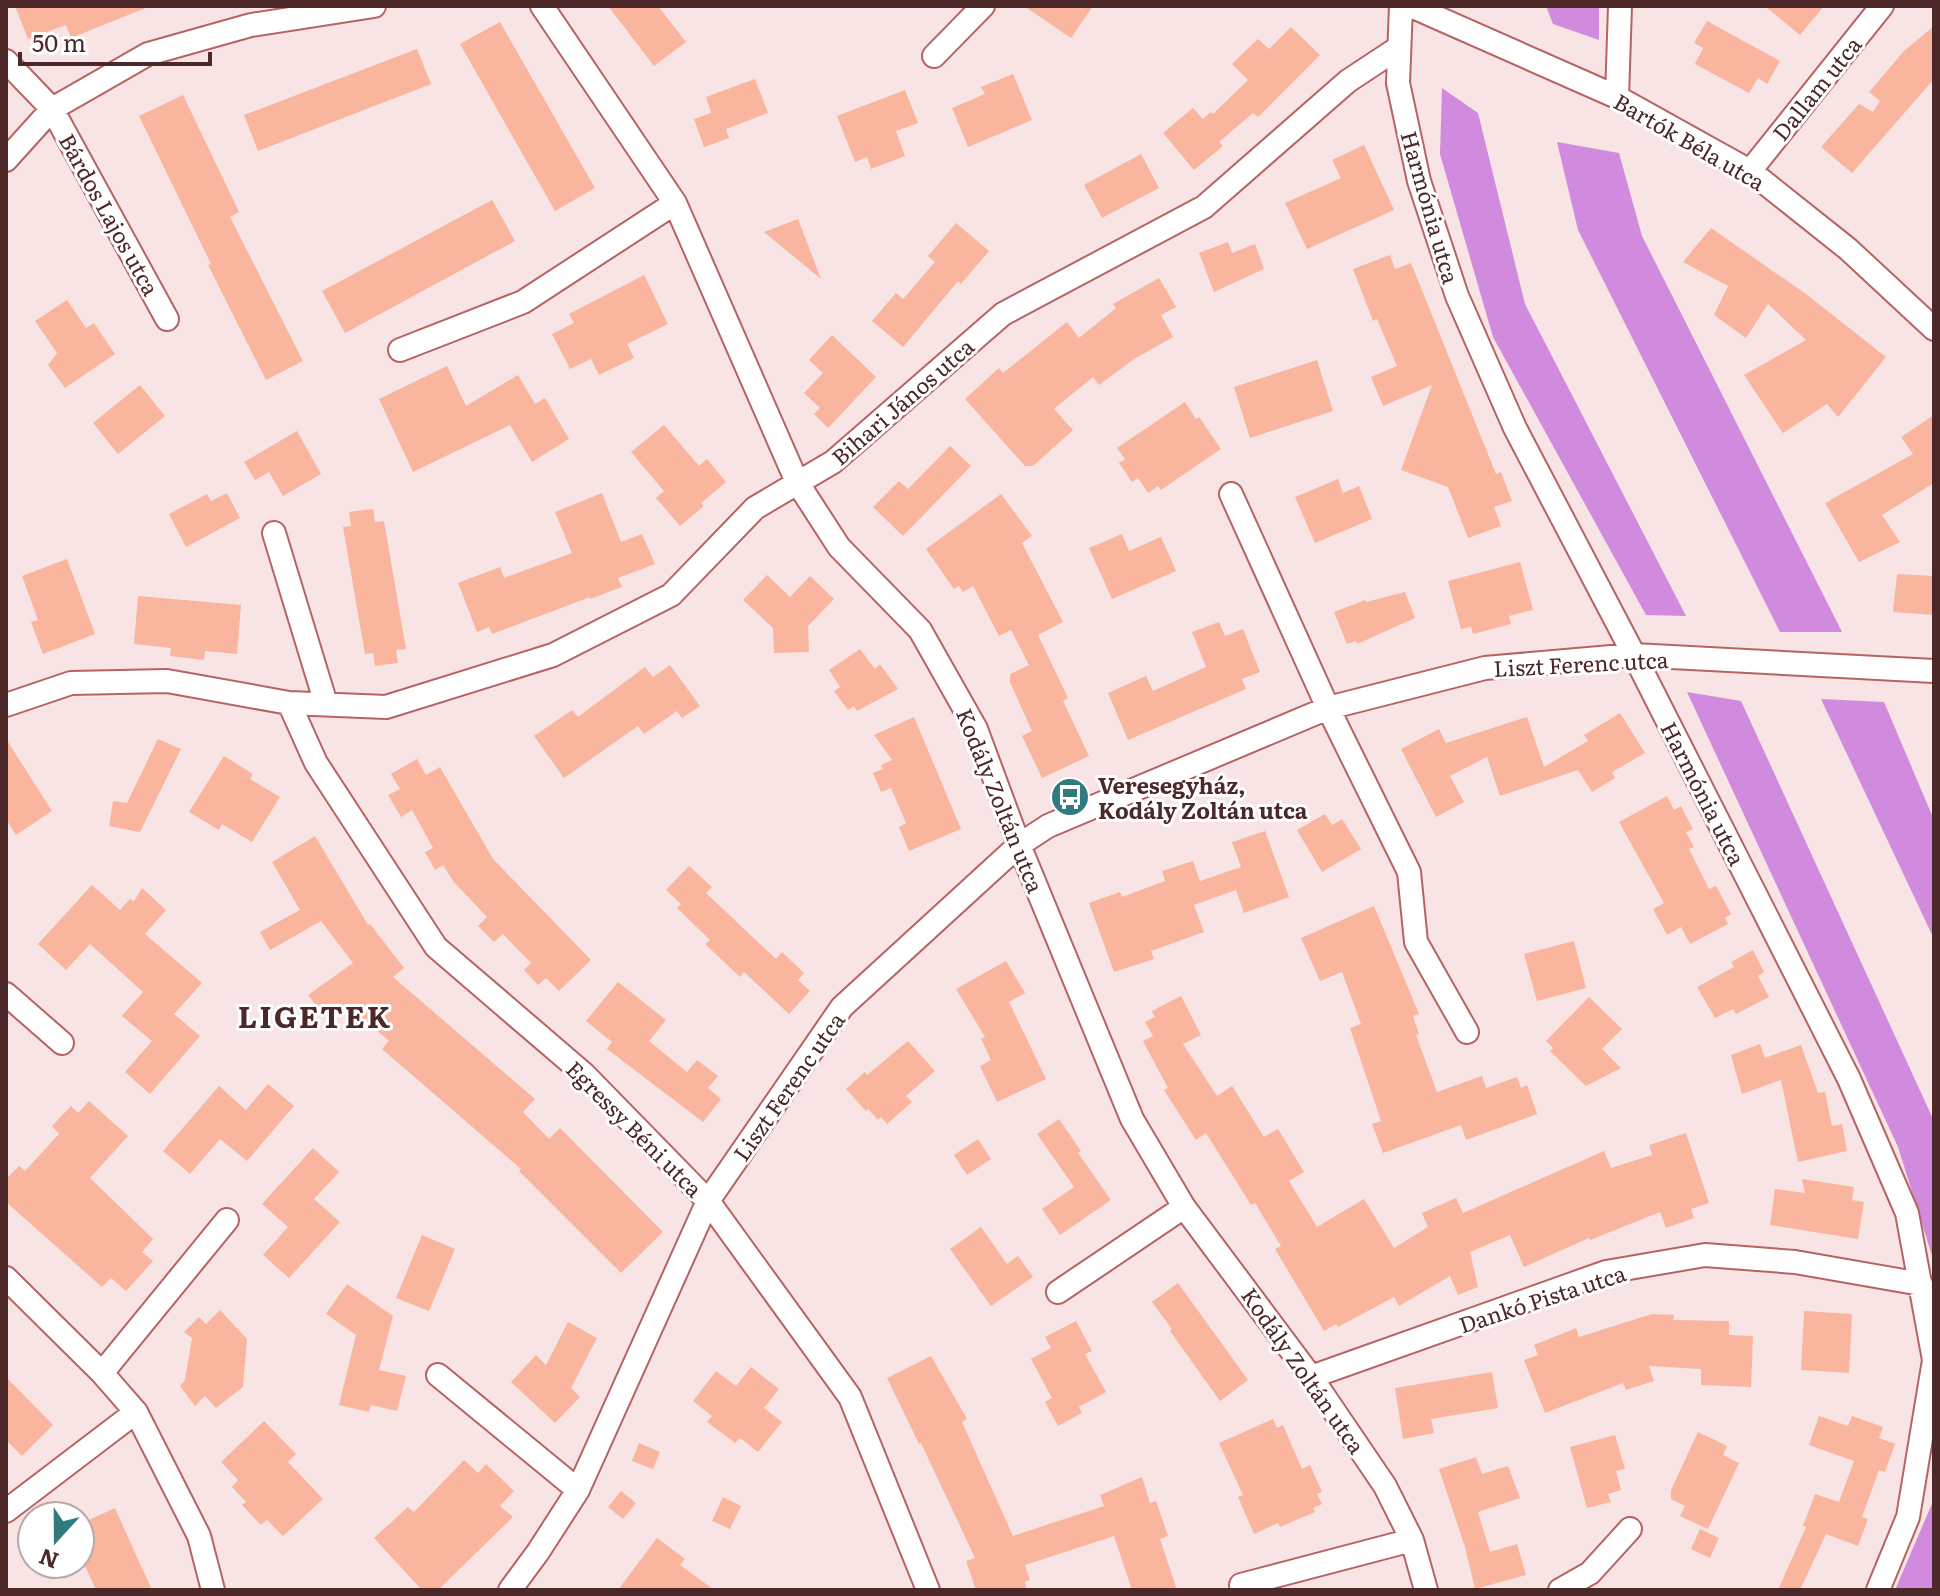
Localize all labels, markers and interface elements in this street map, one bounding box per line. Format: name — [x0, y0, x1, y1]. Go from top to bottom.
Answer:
scale bar — [20, 16, 210, 66]
text: 50 m — [32, 24, 86, 59]
street label: Dallam utca — [1764, 29, 1868, 147]
street label: Bartók Béla utca — [1608, 84, 1772, 198]
street label: Bárdos Lajos utca — [52, 127, 168, 301]
street label: Harmónia utca — [1393, 127, 1469, 287]
street label: Bihari János utca — [823, 330, 981, 472]
street label: Liszt Ferenc utca — [1493, 642, 1669, 684]
street label: Kodály Zoltán utca — [949, 703, 1053, 897]
street label: Harmónia utca — [1654, 715, 1755, 871]
place label: Veresegyház, Kodály Zoltán utca — [1098, 768, 1308, 826]
bus stop icon: Veresegyház, Kodály Zoltán utca — [1049, 776, 1091, 818]
district label: LIGETEK — [238, 993, 392, 1037]
street label: Liszt Ferenc utca — [724, 1005, 852, 1167]
street label: Egressy Béni utca — [559, 1052, 711, 1204]
street label: Dankó Pista utca — [1454, 1255, 1630, 1341]
street label: Kodály Zoltán utca — [1234, 1280, 1374, 1460]
north arrow — [16, 1500, 96, 1580]
text: N — [34, 1541, 63, 1579]

